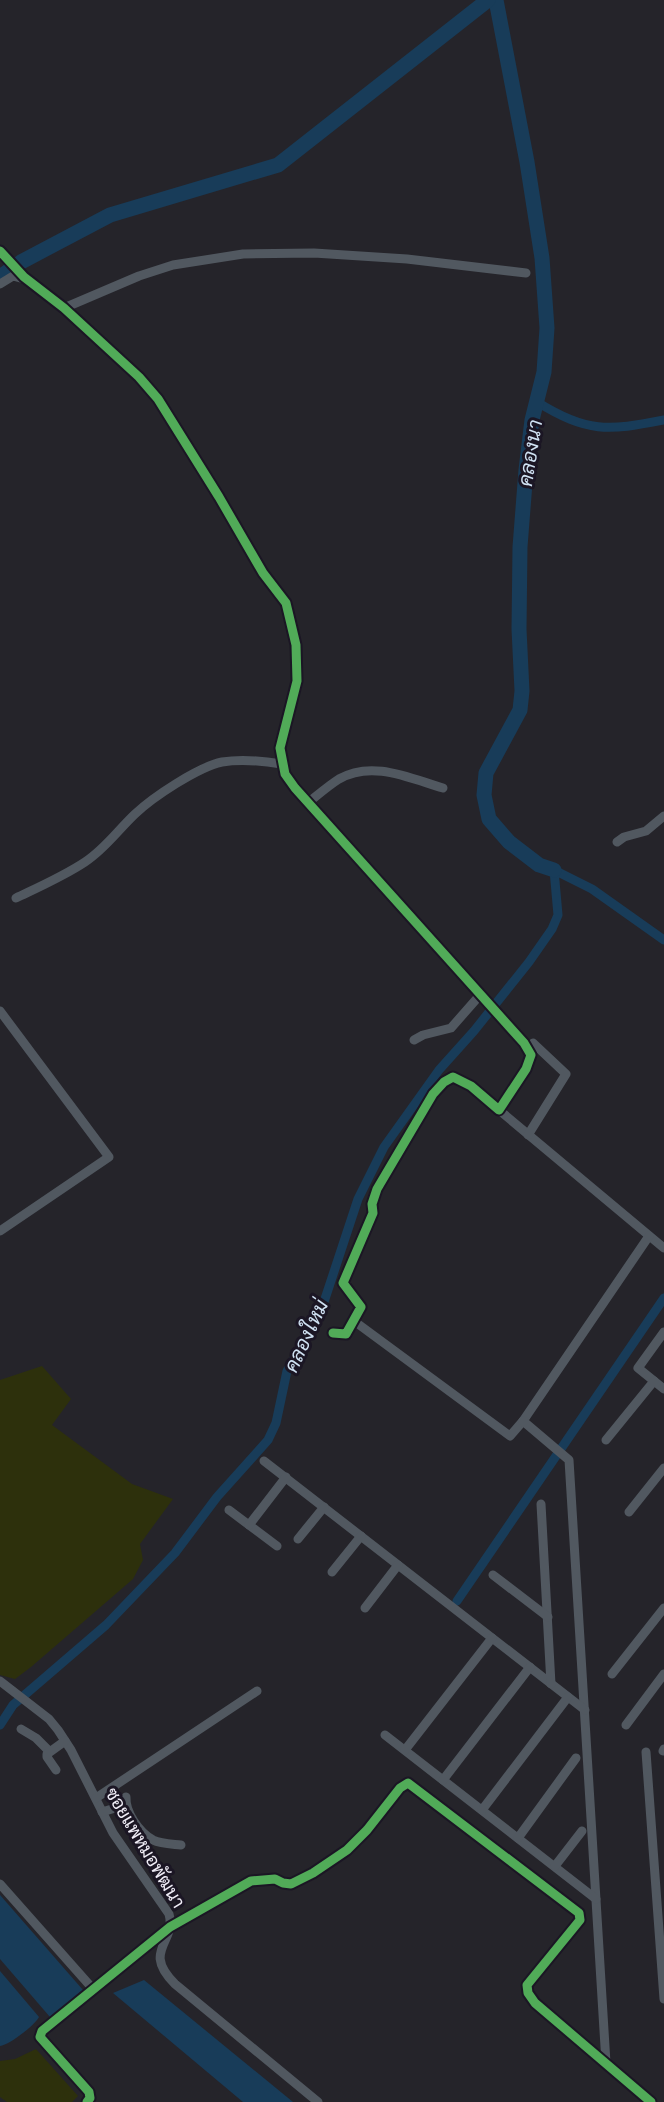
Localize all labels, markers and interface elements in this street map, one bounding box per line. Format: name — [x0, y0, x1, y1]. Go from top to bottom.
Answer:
water label: คลองนา — [512, 418, 547, 488]
water label: คลองใหม่ — [278, 1295, 334, 1376]
street label: ซอยแพหมอพัฒนา — [100, 1783, 190, 1912]

